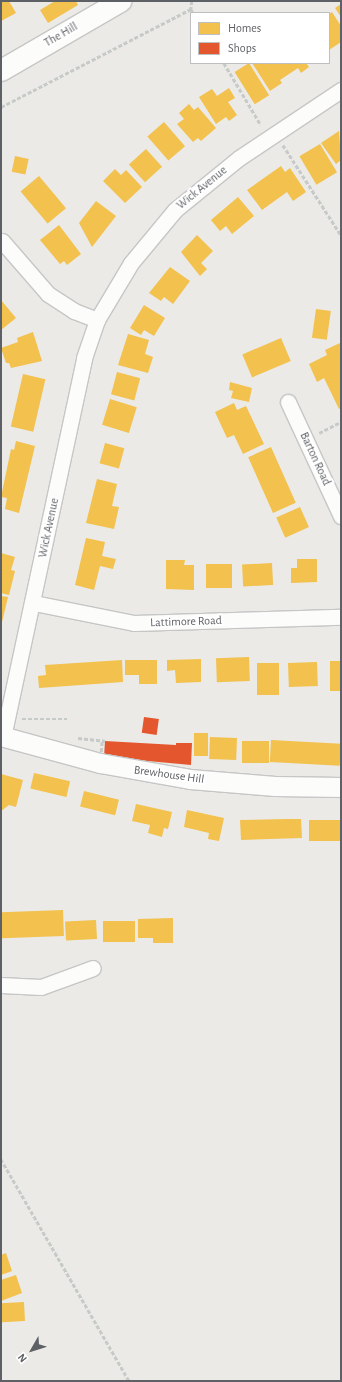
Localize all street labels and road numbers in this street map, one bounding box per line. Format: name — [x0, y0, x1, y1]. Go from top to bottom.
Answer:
street label: The Hill — [42, 20, 80, 50]
street label: Wick Avenue — [174, 163, 230, 213]
street label: Barton Road — [296, 430, 334, 488]
street label: Wick Avenue — [36, 497, 62, 559]
street label: Lattimore Road — [150, 614, 222, 630]
street label: Brewhouse Hill — [133, 763, 205, 787]

